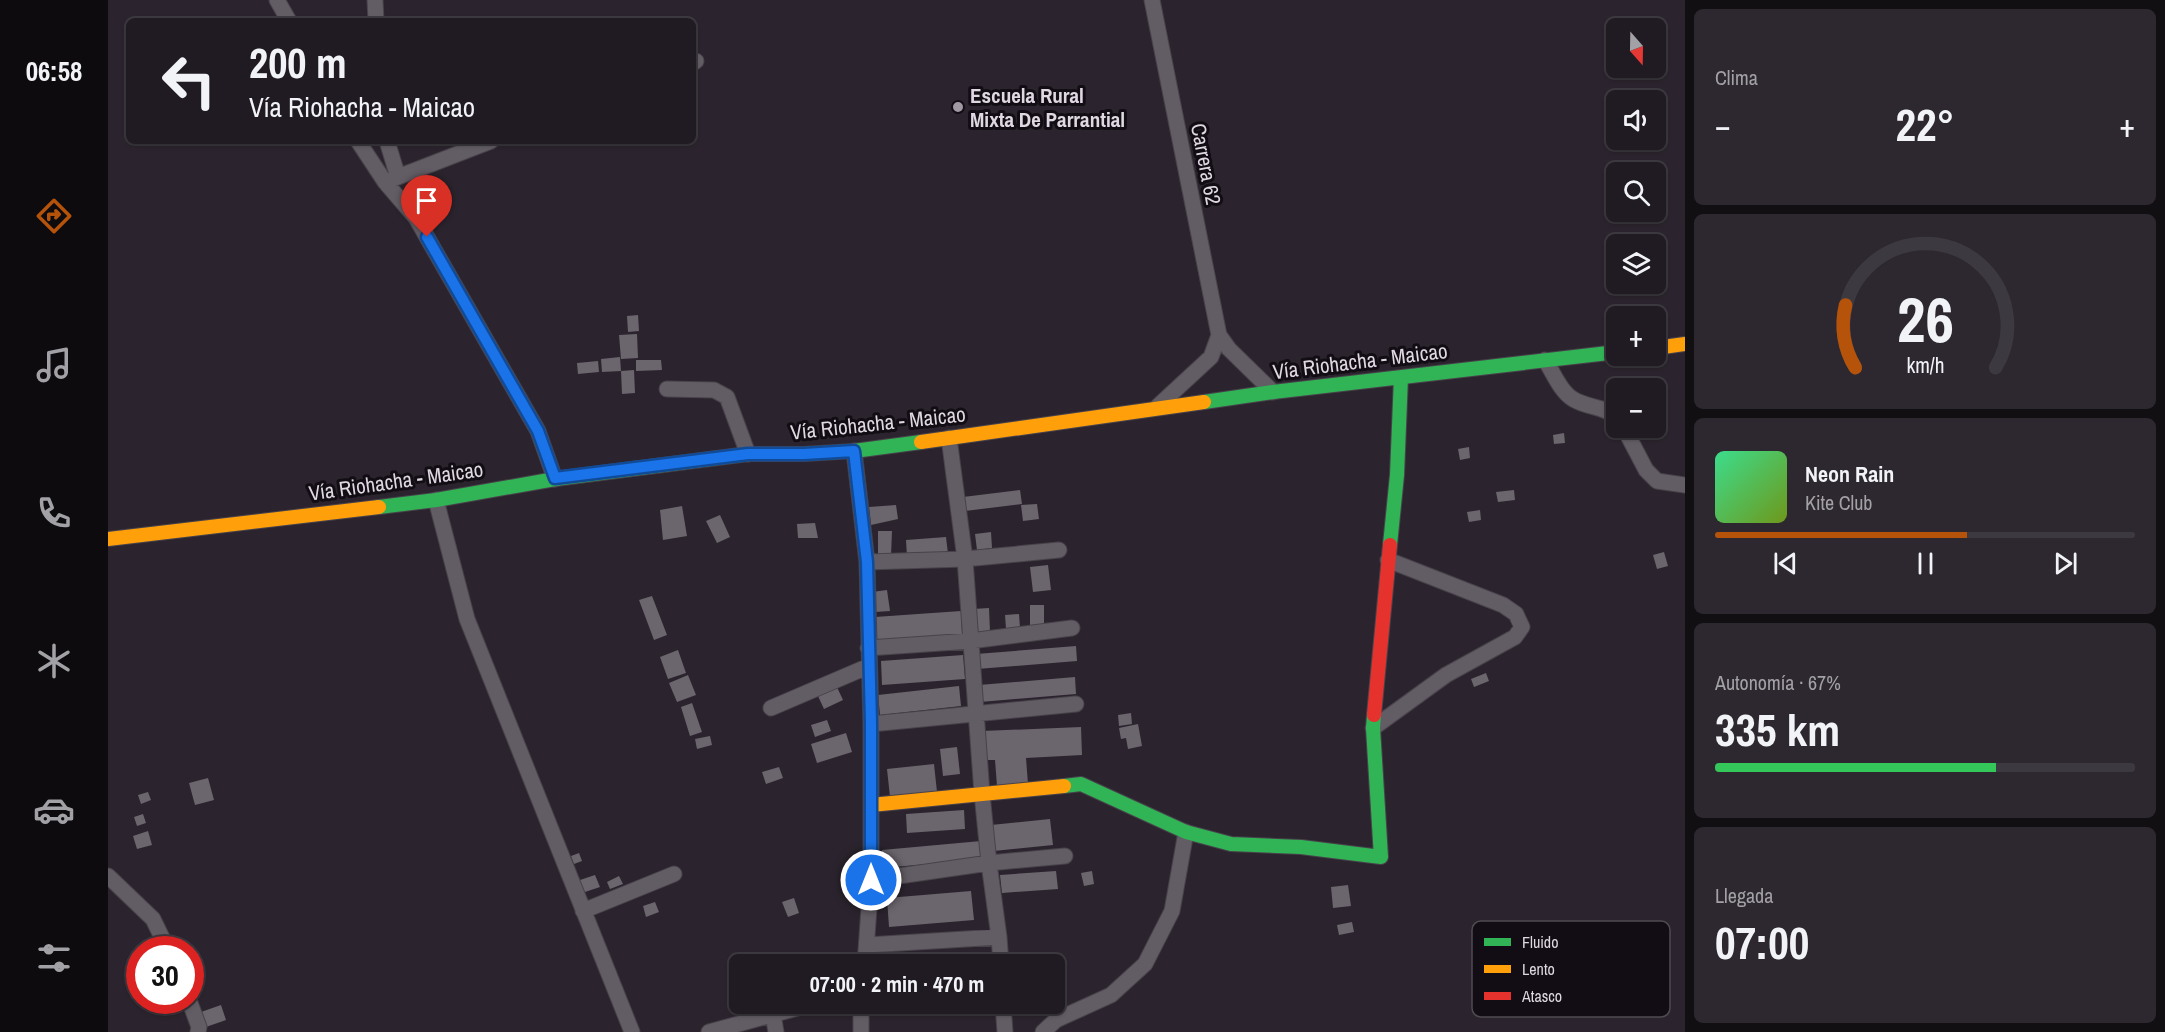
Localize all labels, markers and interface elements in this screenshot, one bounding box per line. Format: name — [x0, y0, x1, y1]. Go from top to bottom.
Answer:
north arrow — [1606, 18, 1666, 78]
map controls — [1606, 18, 1666, 438]
text: 200 m — [249, 35, 347, 91]
icon: left — [150, 42, 228, 120]
text: 06:58 — [26, 53, 82, 89]
text: Clima — [1715, 64, 1758, 91]
place label: Escuela Rural Mixta De Parrantial — [970, 81, 1125, 134]
text: Vía Riohacha - Maicao — [249, 89, 475, 125]
button: sound — [1606, 90, 1666, 150]
text: 22° — [1895, 94, 1955, 155]
marker: Escuela Rural Mixta De Parrantial — [951, 100, 965, 114]
text: − — [1715, 103, 1731, 147]
text: + — [2119, 103, 2135, 147]
street label: Carrera 62 — [1184, 121, 1228, 207]
button: search — [1606, 162, 1666, 222]
pin — [401, 175, 452, 237]
icon: arrive — [410, 184, 443, 217]
icon: directions — [33, 195, 75, 237]
button: layers — [1606, 234, 1666, 294]
text: 26 — [1897, 278, 1953, 362]
button: + — [1606, 306, 1666, 366]
street label: Vía Riohacha - Maicao — [1271, 336, 1449, 386]
icon: music — [33, 344, 75, 386]
text: km/h — [1906, 352, 1944, 381]
button: − — [1606, 378, 1666, 438]
street label: Vía Riohacha - Maicao — [789, 399, 967, 447]
street label: Vía Riohacha - Maicao — [307, 454, 485, 508]
text: Neon Rain — [1805, 459, 1894, 489]
text: Kite Club — [1805, 489, 1872, 516]
icon: phone — [33, 492, 75, 534]
icon: previous — [1769, 547, 1802, 580]
icon: pause — [1909, 547, 1942, 580]
icon: next — [2049, 547, 2082, 580]
icon: climate — [33, 640, 75, 682]
text: Autonomía · 67% — [1715, 669, 1841, 696]
text: 335 km — [1715, 699, 1840, 760]
icon: car — [33, 789, 75, 831]
position arrow — [839, 848, 903, 912]
text: Llegada — [1715, 882, 1773, 909]
text: 07:00 — [1715, 912, 1809, 973]
legend — [1472, 921, 1670, 1017]
text: Fluido — [1522, 931, 1558, 953]
speed limit sign: 30 — [126, 936, 204, 1014]
icon: filters — [33, 937, 75, 979]
text: Lento — [1522, 958, 1555, 980]
text: 07:00 · 2 min · 470 m — [810, 969, 984, 999]
text: Atasco — [1521, 985, 1562, 1007]

